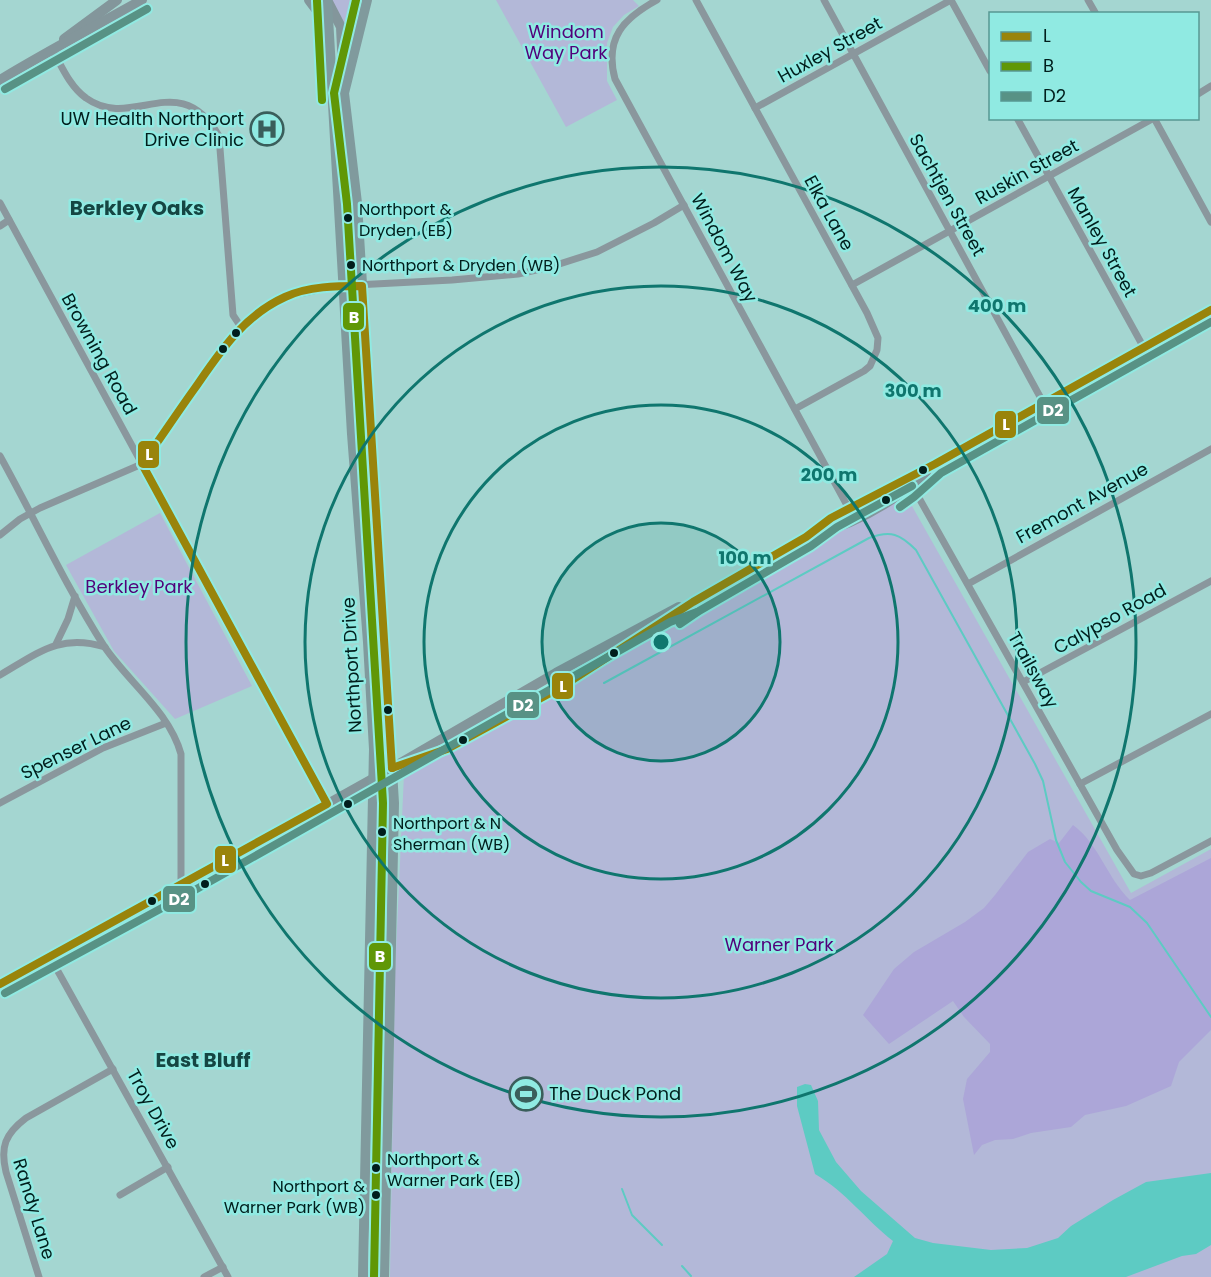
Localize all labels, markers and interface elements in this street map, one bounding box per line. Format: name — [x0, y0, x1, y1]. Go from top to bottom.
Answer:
street label: Huxley Street — [773, 11, 886, 89]
legend — [989, 12, 1199, 120]
park label: Windom Way Park — [524, 19, 608, 65]
text: L — [1043, 23, 1051, 48]
text: B — [1043, 53, 1054, 78]
text: D2 — [1043, 83, 1066, 108]
place label: UW Health Northport Drive Clinic — [60, 106, 244, 152]
hospital icon: UW Health Northport Drive Clinic — [249, 111, 285, 147]
street label: Sachtjen Street — [903, 129, 991, 260]
street label: Ruskin Street — [971, 133, 1083, 210]
street label: Elka Lane — [798, 171, 860, 255]
street label: Manley Street — [1062, 182, 1143, 301]
street label: Windom Way — [685, 189, 764, 307]
district label: Berkley Oaks — [70, 194, 204, 222]
place label: Northport & Dryden (EB) — [359, 198, 453, 242]
marker: Northport & Dryden (EB) — [342, 212, 354, 224]
place label: Northport & Dryden (WB) — [362, 254, 560, 277]
marker: Northport & Dryden (WB) — [345, 259, 357, 271]
street label: Browning Road — [56, 289, 143, 419]
text: 400 m — [968, 293, 1026, 318]
line badge: B — [342, 302, 365, 331]
text: B — [349, 306, 359, 329]
unlabelled marker — [230, 327, 242, 339]
unlabelled marker — [217, 343, 229, 355]
text: 300 m — [884, 378, 942, 403]
line badge: D2 — [1036, 396, 1070, 425]
text: D2 — [1043, 399, 1063, 422]
line badge: L — [994, 410, 1017, 439]
text: L — [1002, 413, 1010, 436]
line badge: L — [137, 440, 160, 469]
text: L — [145, 443, 153, 466]
street label: Fremont Avenue — [1011, 456, 1152, 549]
text: 200 m — [801, 462, 857, 487]
unlabelled marker — [917, 464, 929, 476]
unlabelled marker — [880, 494, 892, 506]
text: 100 m — [718, 545, 772, 570]
park label: Berkley Park — [85, 574, 193, 599]
street label: Calypso Road — [1049, 577, 1171, 660]
street label: Northport Drive — [335, 597, 368, 734]
street label: Trailsway — [1002, 627, 1065, 713]
centre of rings — [651, 632, 671, 652]
unlabelled marker — [608, 647, 620, 659]
line badge: L — [551, 672, 574, 700]
text: L — [559, 675, 567, 698]
line badge: D2 — [506, 691, 540, 719]
text: D2 — [513, 694, 533, 717]
unlabelled marker — [382, 704, 394, 716]
street label: Spenser Lane — [16, 710, 135, 785]
unlabelled marker — [457, 734, 469, 746]
unlabelled marker — [342, 798, 354, 810]
place label: Northport & N Sherman (WB) — [393, 812, 510, 856]
marker: Northport & N Sherman (WB) — [376, 826, 388, 838]
line badge: L — [214, 845, 237, 874]
text: L — [221, 849, 229, 872]
unlabelled marker — [199, 878, 211, 890]
line badge: D2 — [162, 885, 196, 913]
text: D2 — [169, 888, 189, 911]
unlabelled marker — [146, 895, 158, 907]
park label: Warner Park — [724, 932, 834, 957]
line badge: B — [368, 942, 392, 971]
text: B — [375, 945, 385, 968]
district label: East Bluff — [156, 1046, 250, 1074]
street label: Troy Drive — [121, 1064, 186, 1153]
sports icon: The Duck Pond — [508, 1076, 544, 1112]
place label: The Duck Pond — [549, 1081, 681, 1106]
place label: Northport & Warner Park (EB) — [387, 1148, 521, 1192]
street label: Randy Lane — [7, 1155, 62, 1262]
marker: Northport & Warner Park (EB) — [370, 1162, 382, 1174]
place label: Northport & Warner Park (WB) — [224, 1175, 365, 1219]
marker: Northport & Warner Park (WB) — [370, 1189, 382, 1201]

